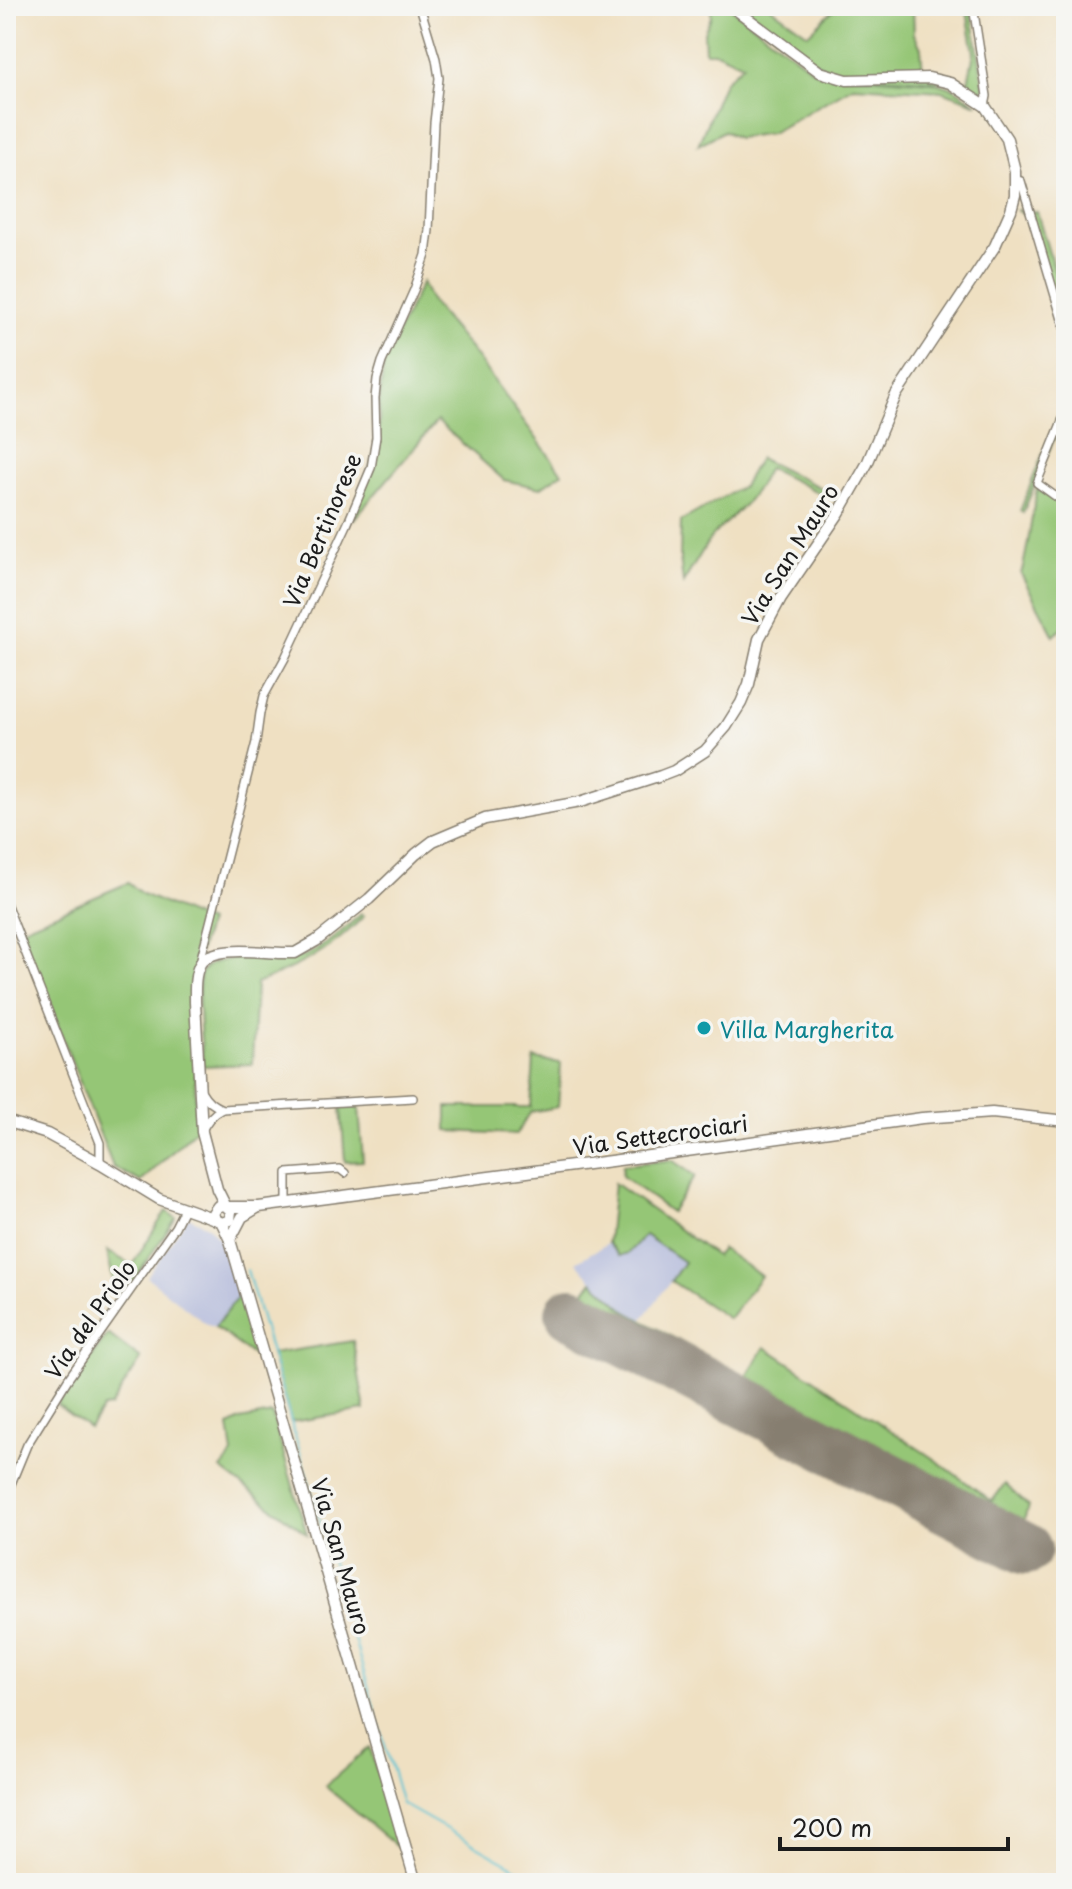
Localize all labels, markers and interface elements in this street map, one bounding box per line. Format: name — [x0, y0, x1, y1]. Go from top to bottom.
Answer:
street label: Via Bertinorese — [274, 447, 368, 613]
street label: Via San Mauro — [732, 477, 846, 631]
place label: Villa Margherita — [720, 1012, 894, 1045]
marker: Villa Margherita — [695, 1019, 713, 1037]
street label: Via Settecrociari — [570, 1105, 750, 1163]
street label: Via del Priolo — [35, 1252, 143, 1386]
street label: Via San Mauro — [304, 1474, 380, 1638]
scale bar — [780, 1801, 1008, 1851]
text: 200 m — [792, 1809, 872, 1845]

